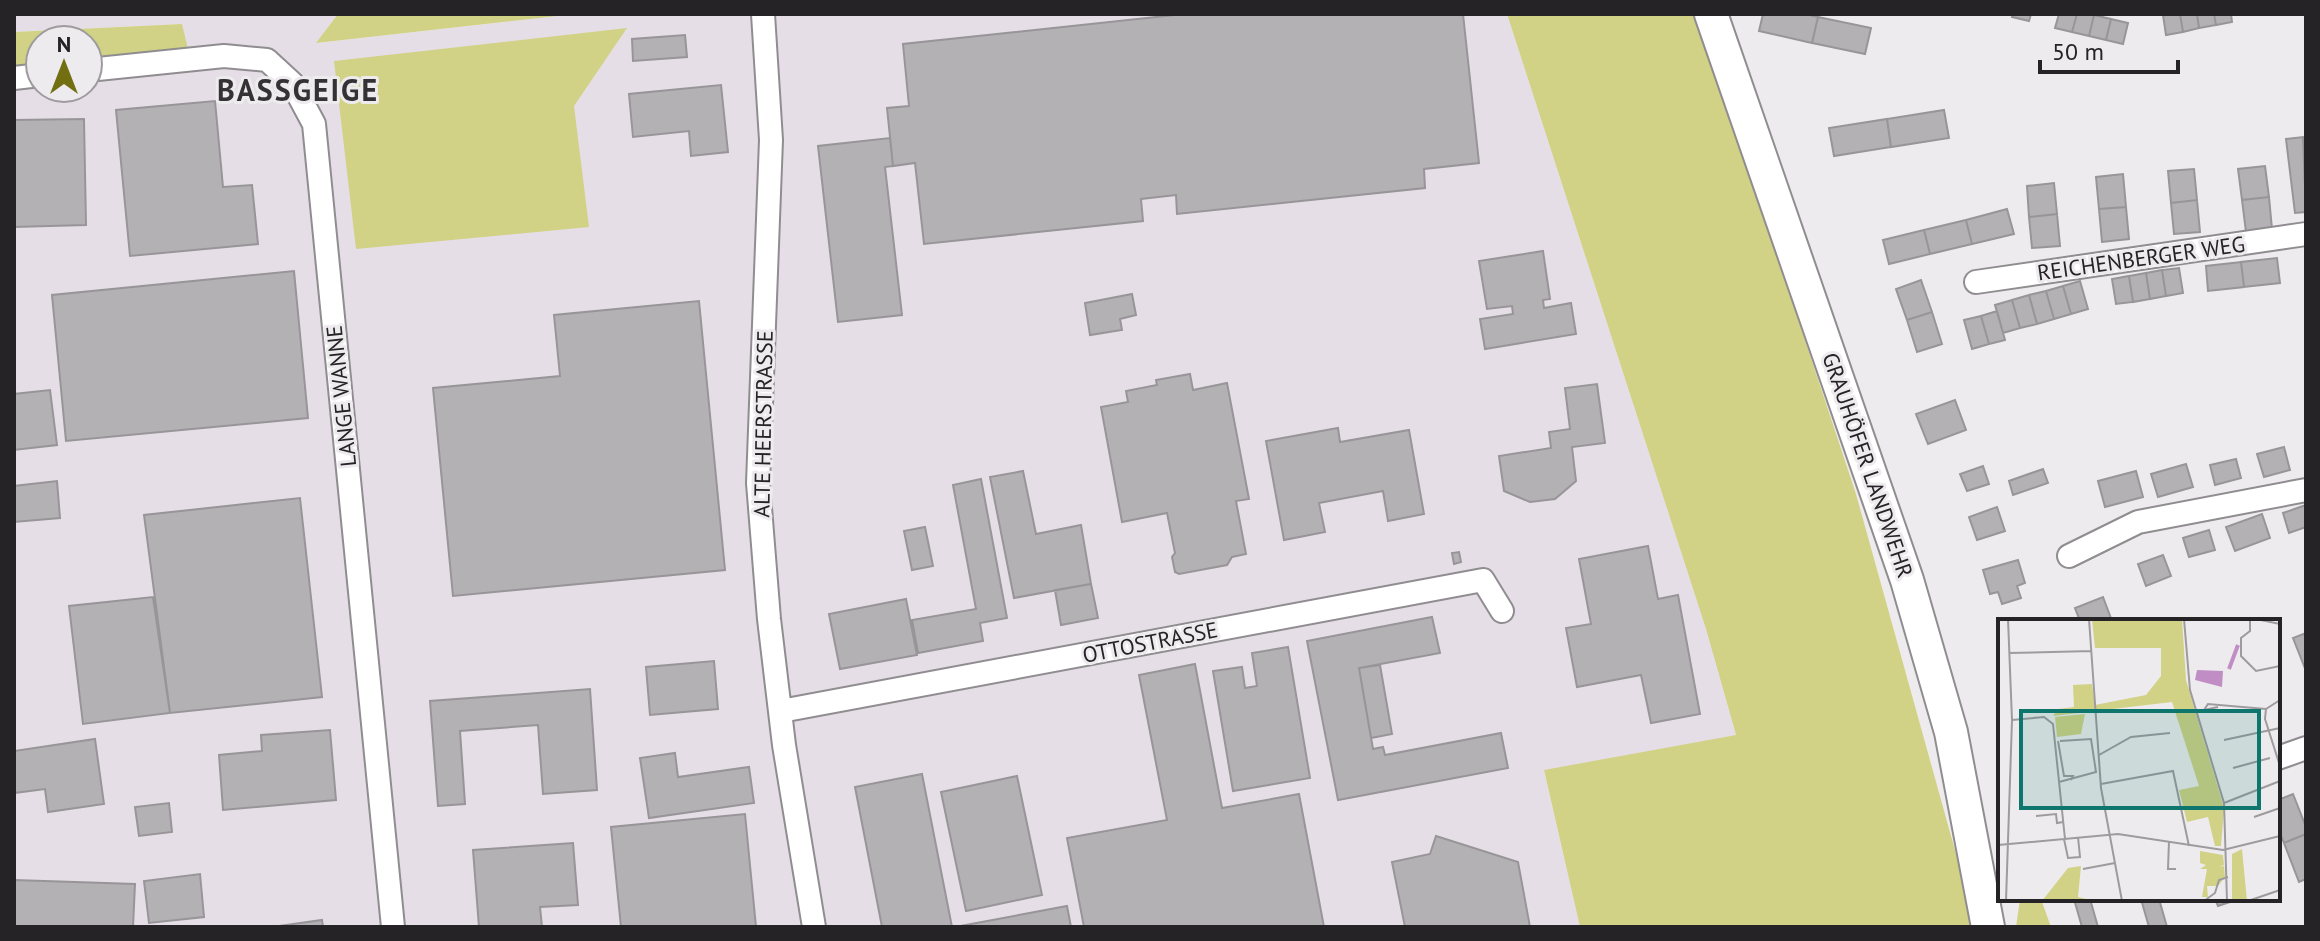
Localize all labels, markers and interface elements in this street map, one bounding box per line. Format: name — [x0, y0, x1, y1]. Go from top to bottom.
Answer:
north arrow — [24, 24, 104, 104]
scale bar — [2040, 24, 2178, 74]
text: N — [57, 30, 71, 58]
text: 50 m — [2052, 36, 2104, 67]
district label: BASSGEIGE — [217, 70, 379, 109]
street label: REICHENBERGER WEG — [2035, 230, 2247, 286]
street label: LANGE WANNE — [320, 324, 362, 468]
street label: ALTE HEERSTRASSE — [747, 330, 779, 518]
street label: GRAUHÖFER LANDWEHR — [1816, 349, 1920, 581]
street label: OTTOSTRASSE — [1080, 615, 1220, 669]
inset map — [1998, 619, 2280, 901]

